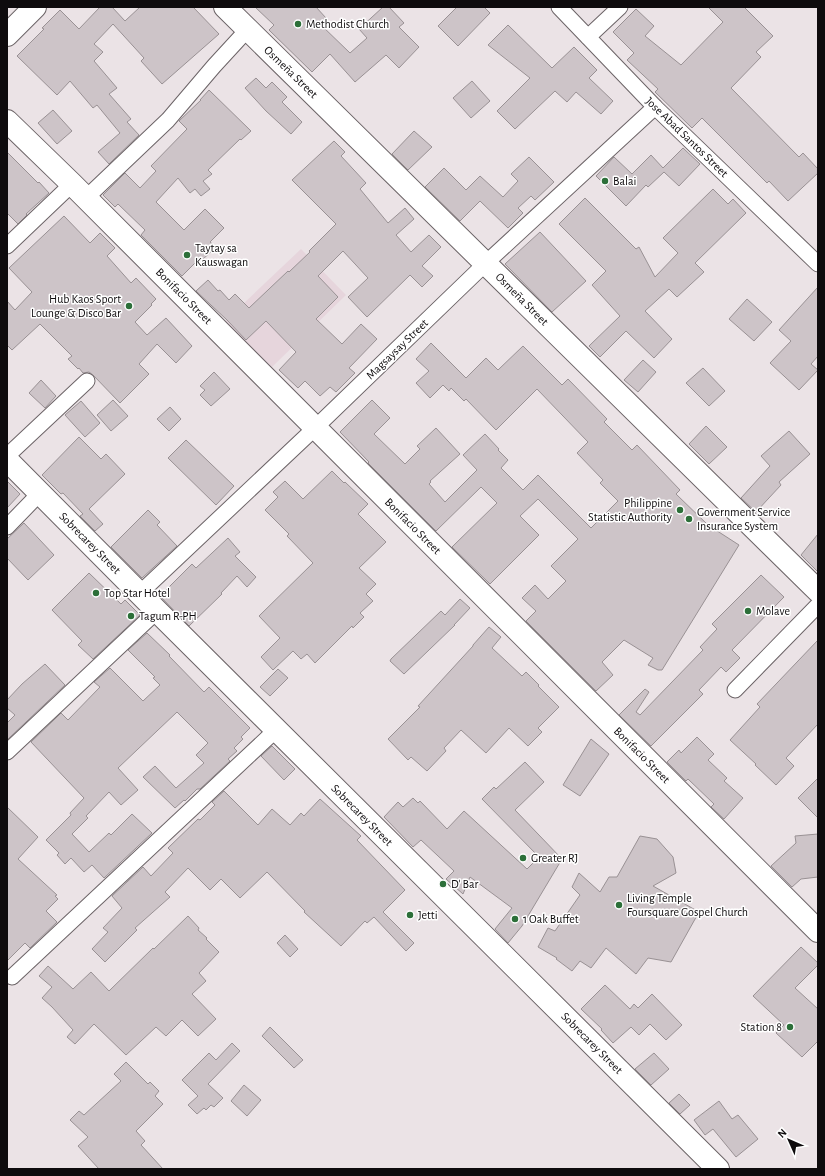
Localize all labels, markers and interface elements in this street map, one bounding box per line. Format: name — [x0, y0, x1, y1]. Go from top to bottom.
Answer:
place label: Methodist Church — [306, 18, 389, 30]
marker: Methodist Church — [293, 19, 303, 29]
street label: Osmeña Street — [262, 44, 320, 100]
street label: Jose Abad Santos Street — [643, 95, 731, 179]
place label: Balai — [613, 175, 636, 187]
marker: Balai — [600, 176, 610, 186]
place label: Taytay sa Kauswagan — [195, 242, 248, 268]
marker: Taytay sa Kauswagan — [182, 250, 192, 260]
street label: Bonifacio Street — [154, 266, 214, 326]
street label: Osmeña Street — [493, 270, 551, 328]
place label: Hub Kaos Sport Lounge & Disco Bar — [31, 293, 121, 319]
marker: Hub Kaos Sport Lounge & Disco Bar — [124, 301, 134, 311]
street label: Magsaysay Street — [364, 316, 431, 382]
street label: Bonifacio Street — [383, 496, 443, 556]
place label: Philippine Statistic Authority — [588, 497, 672, 524]
marker: Philippine Statistic Authority — [675, 505, 685, 515]
place label: Government Service Insurance System — [697, 506, 790, 533]
street label: Sobrecarey Street — [56, 510, 123, 577]
marker: Government Service Insurance System — [684, 514, 694, 524]
place label: Top Star Hotel — [104, 587, 170, 599]
marker: Top Star Hotel — [91, 588, 101, 598]
place label: Molave — [756, 605, 790, 617]
marker: Molave — [743, 606, 753, 616]
place label: Tagum R-PH — [139, 610, 197, 622]
marker: Tagum R-PH — [126, 611, 136, 621]
street label: Bonifacio Street — [612, 725, 672, 785]
street label: Sobrecarey Street — [328, 782, 395, 849]
place label: Greater RJ — [531, 852, 578, 864]
marker: Greater RJ — [518, 853, 528, 863]
place label: D' Bar — [451, 878, 478, 890]
marker: D' Bar — [438, 879, 448, 889]
place label: Living Temple Foursquare Gospel Church — [627, 892, 748, 918]
marker: Living Temple Foursquare Gospel Church — [614, 900, 624, 910]
place label: Jetti — [418, 909, 438, 921]
marker: Jetti — [405, 910, 415, 920]
place label: 1 Oak Buffet — [523, 913, 579, 925]
marker: 1 Oak Buffet — [510, 914, 520, 924]
street label: Sobrecarey Street — [558, 1010, 625, 1077]
place label: Station 8 — [741, 1021, 782, 1033]
marker: Station 8 — [785, 1022, 795, 1032]
north arrow — [769, 1120, 809, 1160]
text: N — [776, 1127, 789, 1140]

